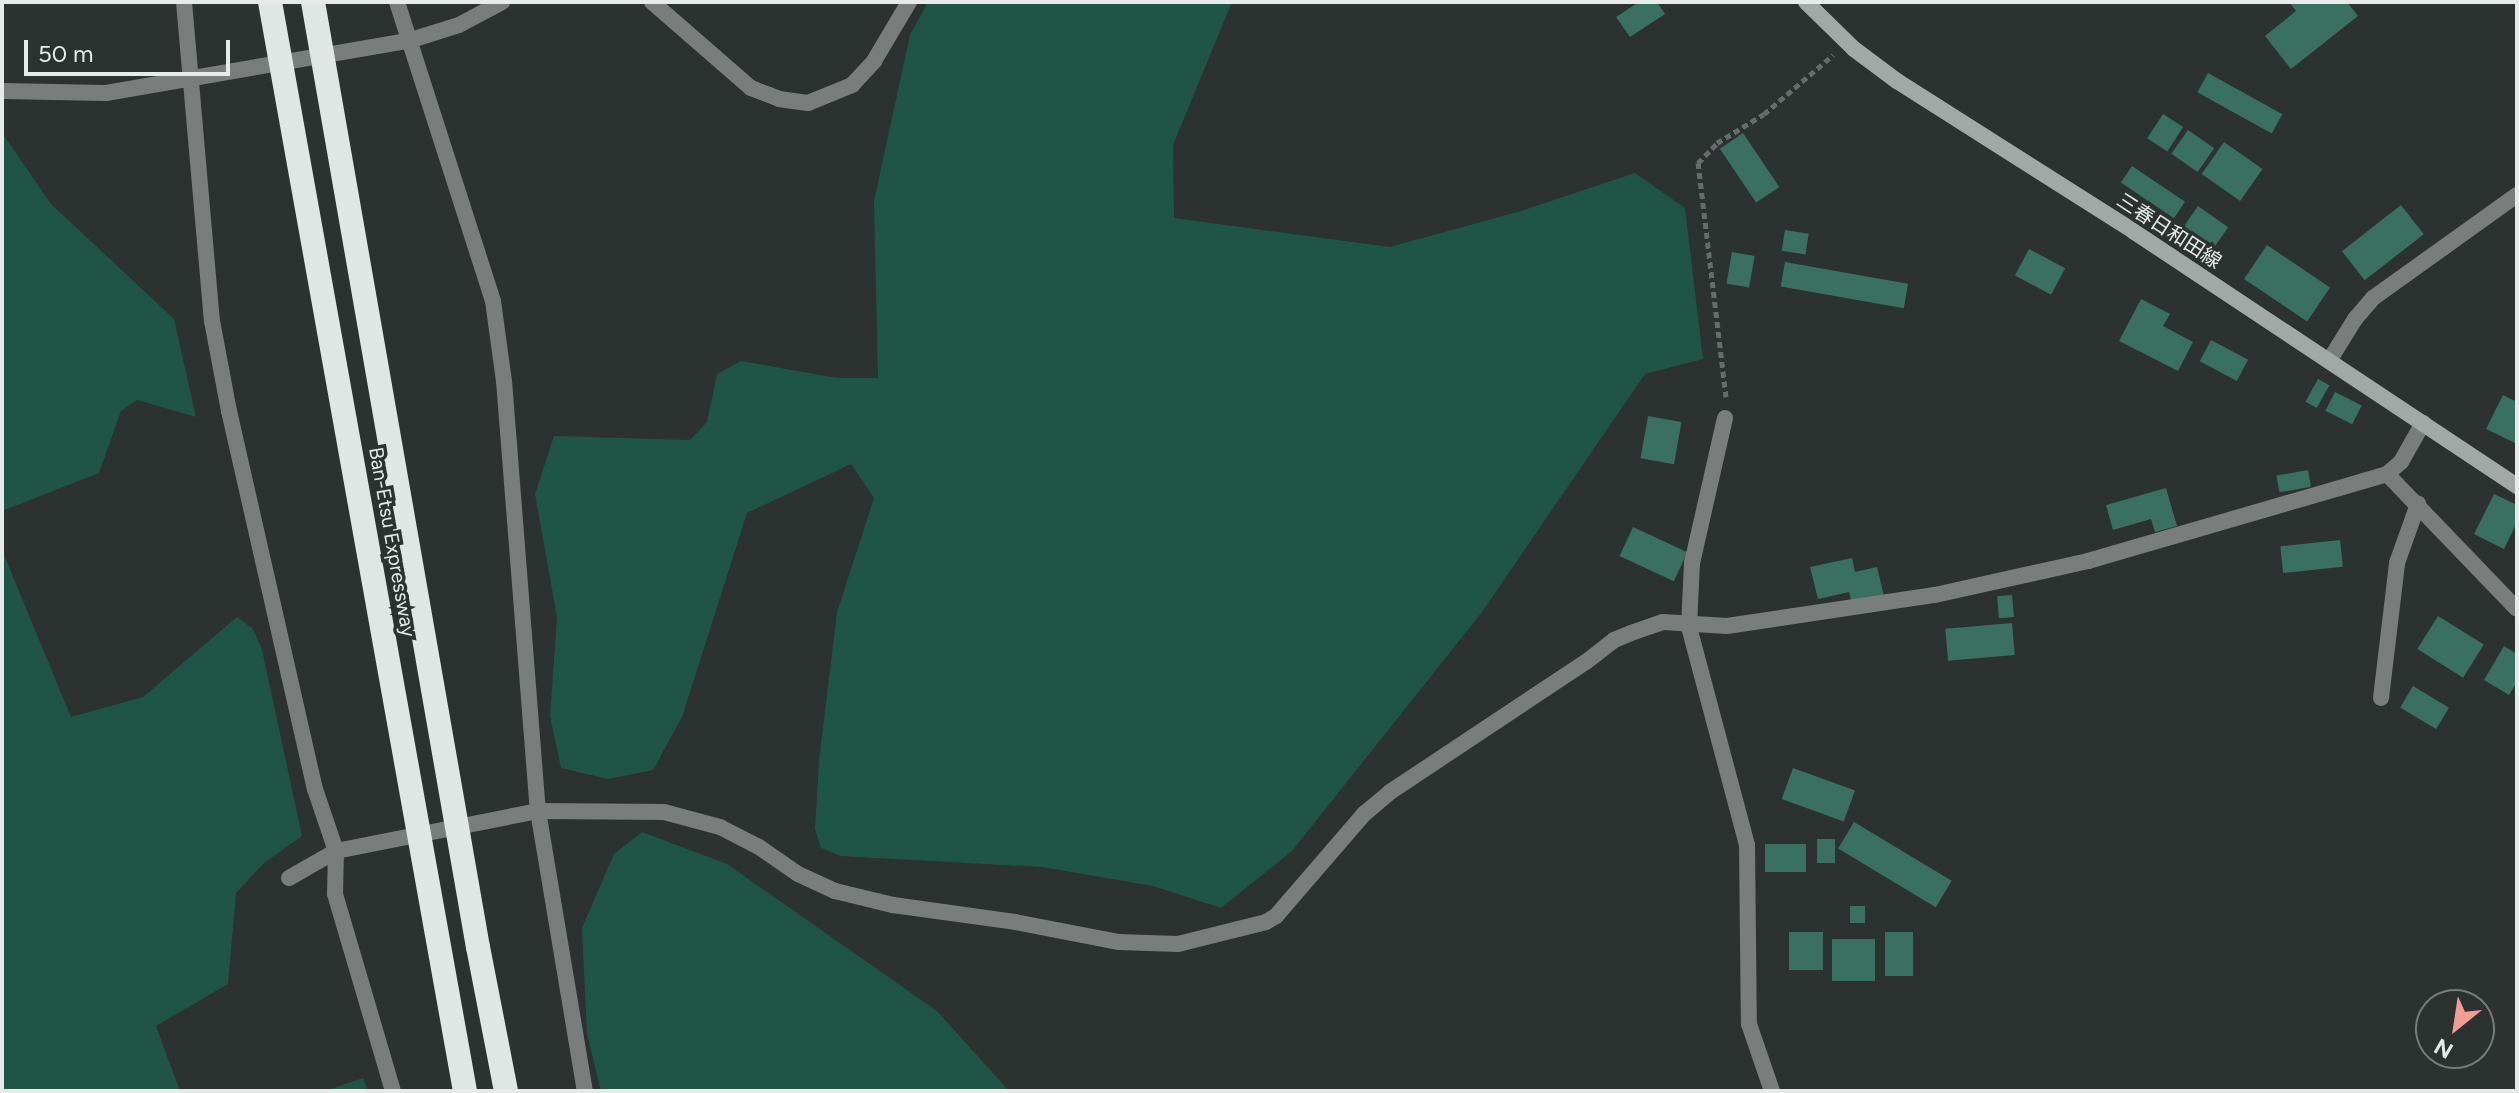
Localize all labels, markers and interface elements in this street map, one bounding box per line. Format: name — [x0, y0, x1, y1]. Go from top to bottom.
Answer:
scale bar — [28, 24, 234, 74]
text: 50 m — [38, 39, 94, 68]
street label: 三春日和田線 — [2112, 188, 2226, 274]
street label: Ban-Etsu Expressway — [363, 445, 421, 639]
north arrow — [2415, 989, 2495, 1069]
text: N — [2430, 1033, 2458, 1064]

